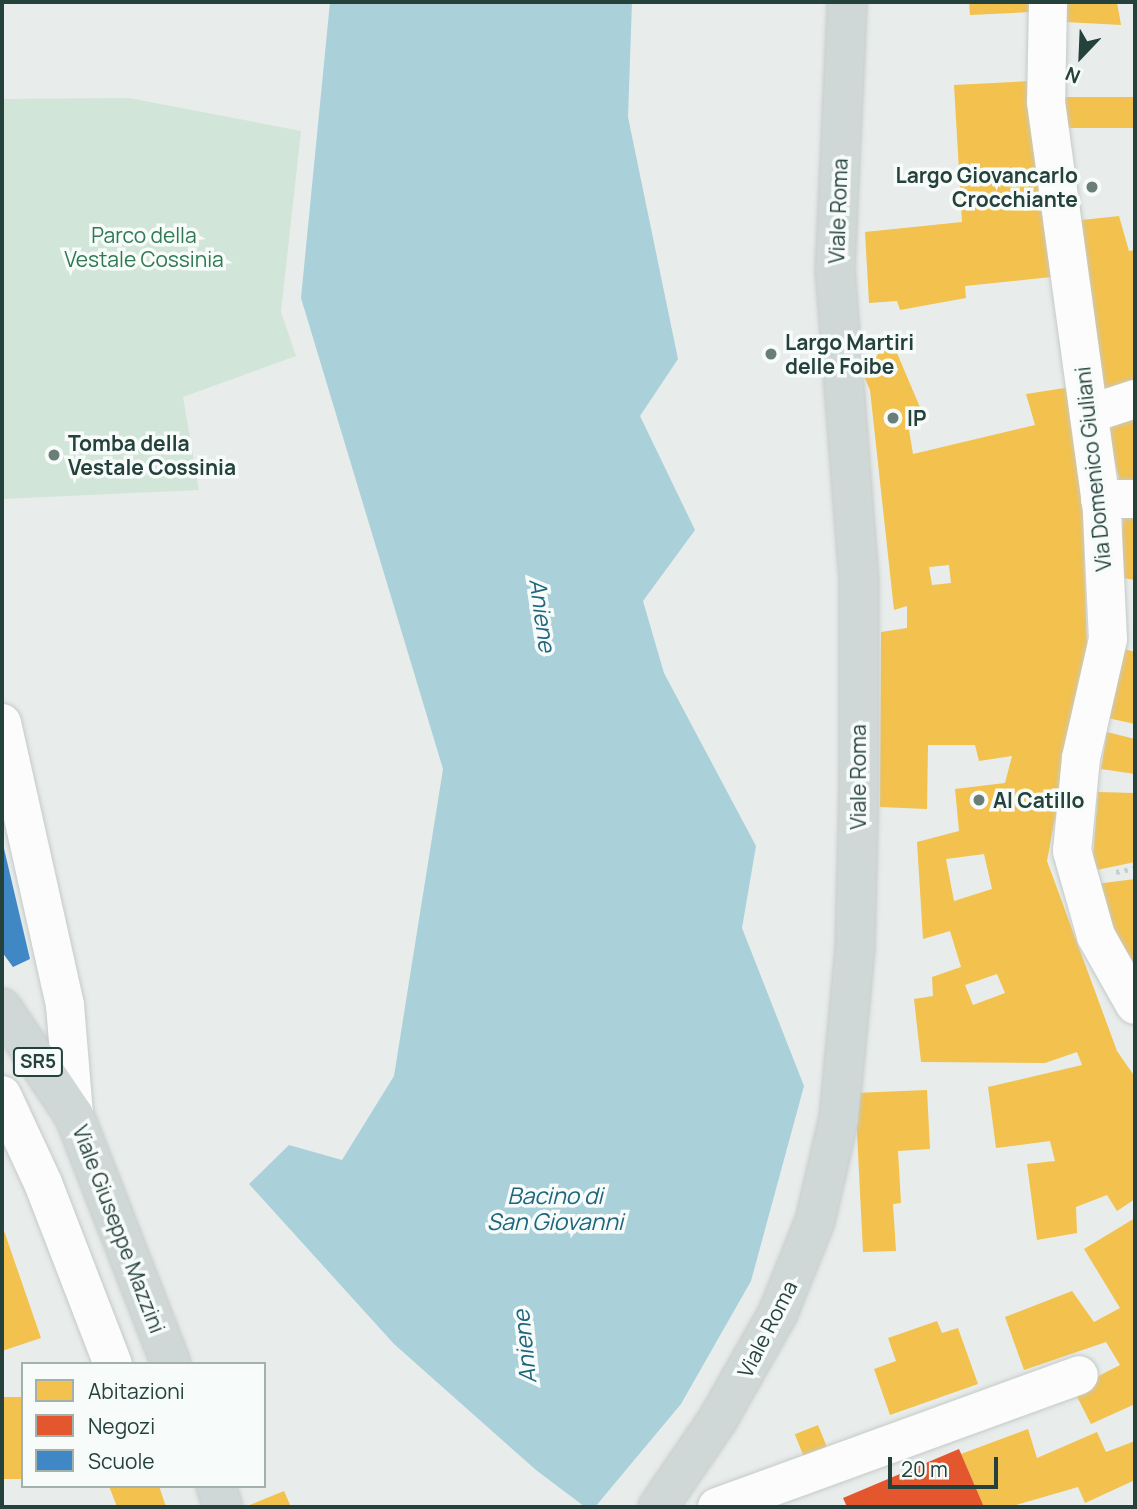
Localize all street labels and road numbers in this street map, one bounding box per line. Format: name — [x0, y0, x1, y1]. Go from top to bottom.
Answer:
street label: Viale Roma — [824, 158, 852, 264]
street label: Via Domenico Giuliani — [1070, 365, 1116, 573]
street label: Viale Roma — [845, 724, 871, 830]
road number: SR5 — [12, 1046, 64, 1078]
street label: Viale Giuseppe Mazzini — [68, 1122, 170, 1336]
street label: Viale Roma — [732, 1276, 802, 1382]

